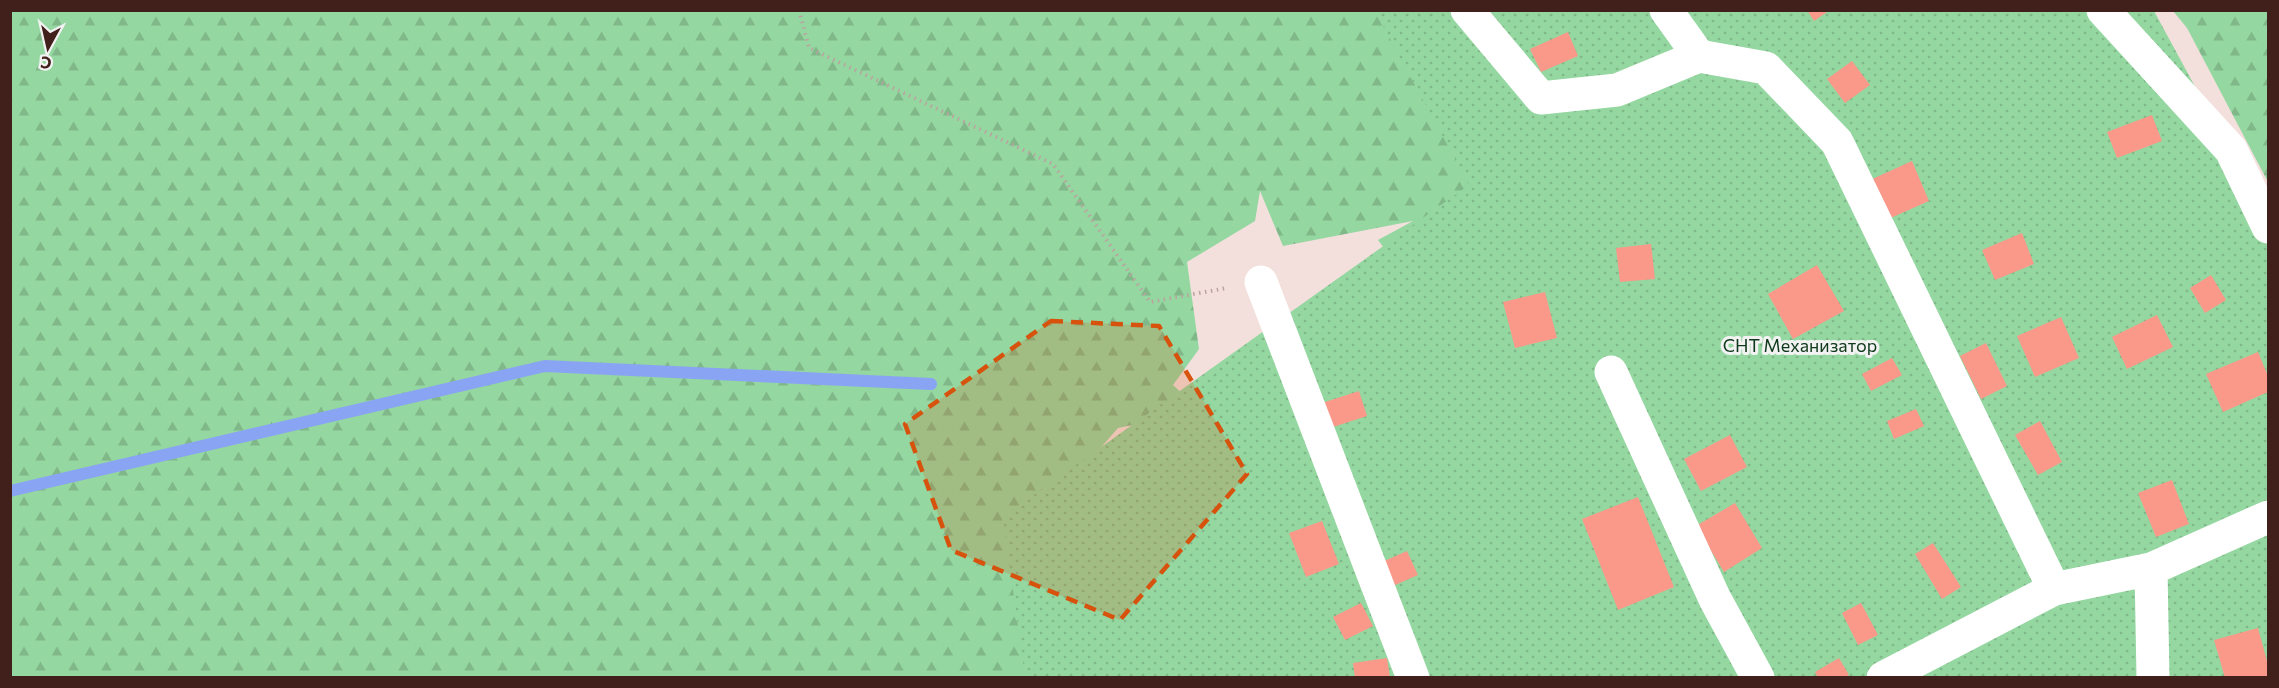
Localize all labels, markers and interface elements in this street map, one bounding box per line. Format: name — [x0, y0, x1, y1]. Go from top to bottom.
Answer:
north arrow — [18, 18, 78, 78]
text: С — [39, 53, 53, 74]
park label: СНТ Механизатор — [1723, 334, 1877, 356]

